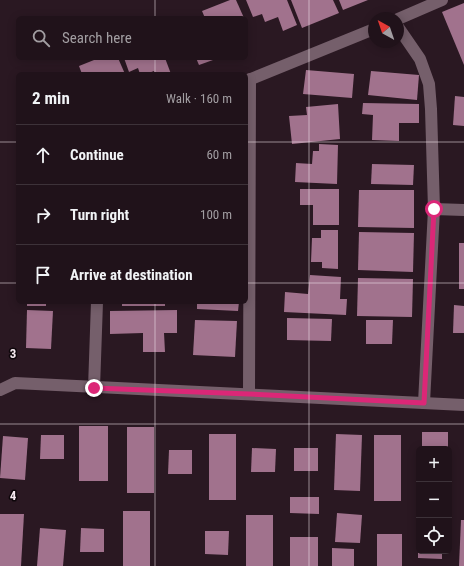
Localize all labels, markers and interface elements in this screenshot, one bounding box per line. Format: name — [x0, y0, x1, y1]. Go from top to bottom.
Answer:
north arrow — [368, 12, 404, 48]
search box — [16, 16, 248, 60]
icon: search — [30, 27, 52, 49]
text: Search here — [62, 29, 132, 47]
text: 2 min — [32, 88, 70, 108]
text: Walk · 160 m — [166, 91, 232, 106]
icon: ahead — [32, 144, 54, 166]
text: Continue — [70, 146, 124, 164]
text: 60 m — [206, 147, 232, 162]
route start — [425, 200, 443, 218]
icon: right — [32, 204, 54, 226]
text: Turn right — [70, 206, 129, 224]
text: 100 m — [200, 207, 232, 222]
icon: arrive — [32, 264, 54, 286]
text: Arrive at destination — [70, 266, 193, 284]
text: 3 — [10, 346, 16, 361]
route end — [85, 379, 103, 397]
map controls — [416, 446, 452, 554]
button: + — [416, 446, 452, 482]
button: − — [416, 482, 452, 518]
text: 4 — [10, 488, 17, 503]
button: locate — [416, 518, 452, 554]

